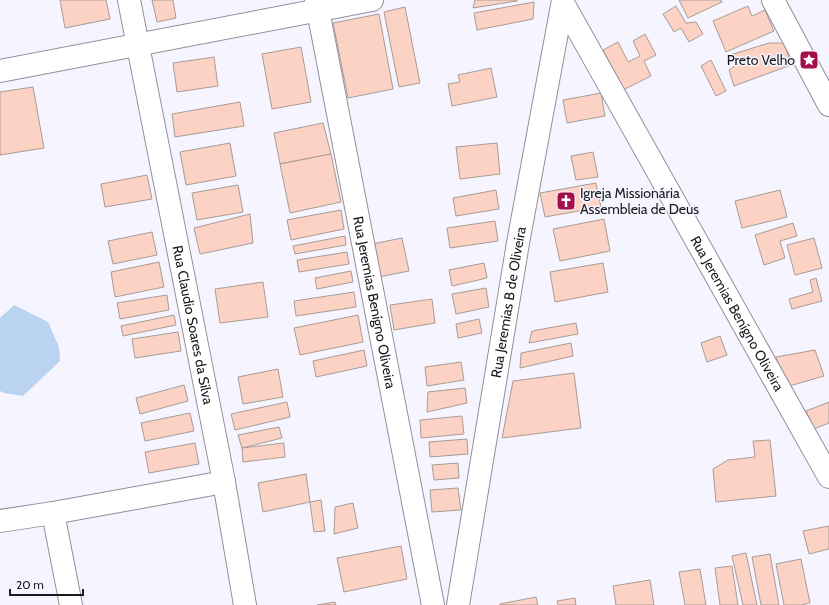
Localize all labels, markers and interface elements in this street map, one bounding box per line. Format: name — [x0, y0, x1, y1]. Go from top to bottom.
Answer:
place icon: Preto Velho — [798, 49, 820, 71]
place label: Preto Velho — [727, 51, 795, 69]
place label: Igreja Missionária Assembleia de Deus — [580, 184, 699, 218]
church icon: Igreja Missionária Assembleia de Deus — [555, 190, 577, 212]
street label: Rua Jeremias Benígno Oliveira — [349, 215, 400, 390]
street label: Rua Jeremias B de Oliveira — [487, 225, 530, 379]
street label: Rua Jeremias Benígno Oliveira — [686, 233, 788, 395]
street label: Rua Claudio Soares da Silva — [169, 244, 218, 406]
scale bar — [10, 571, 83, 597]
text: 20 m — [16, 577, 44, 592]

